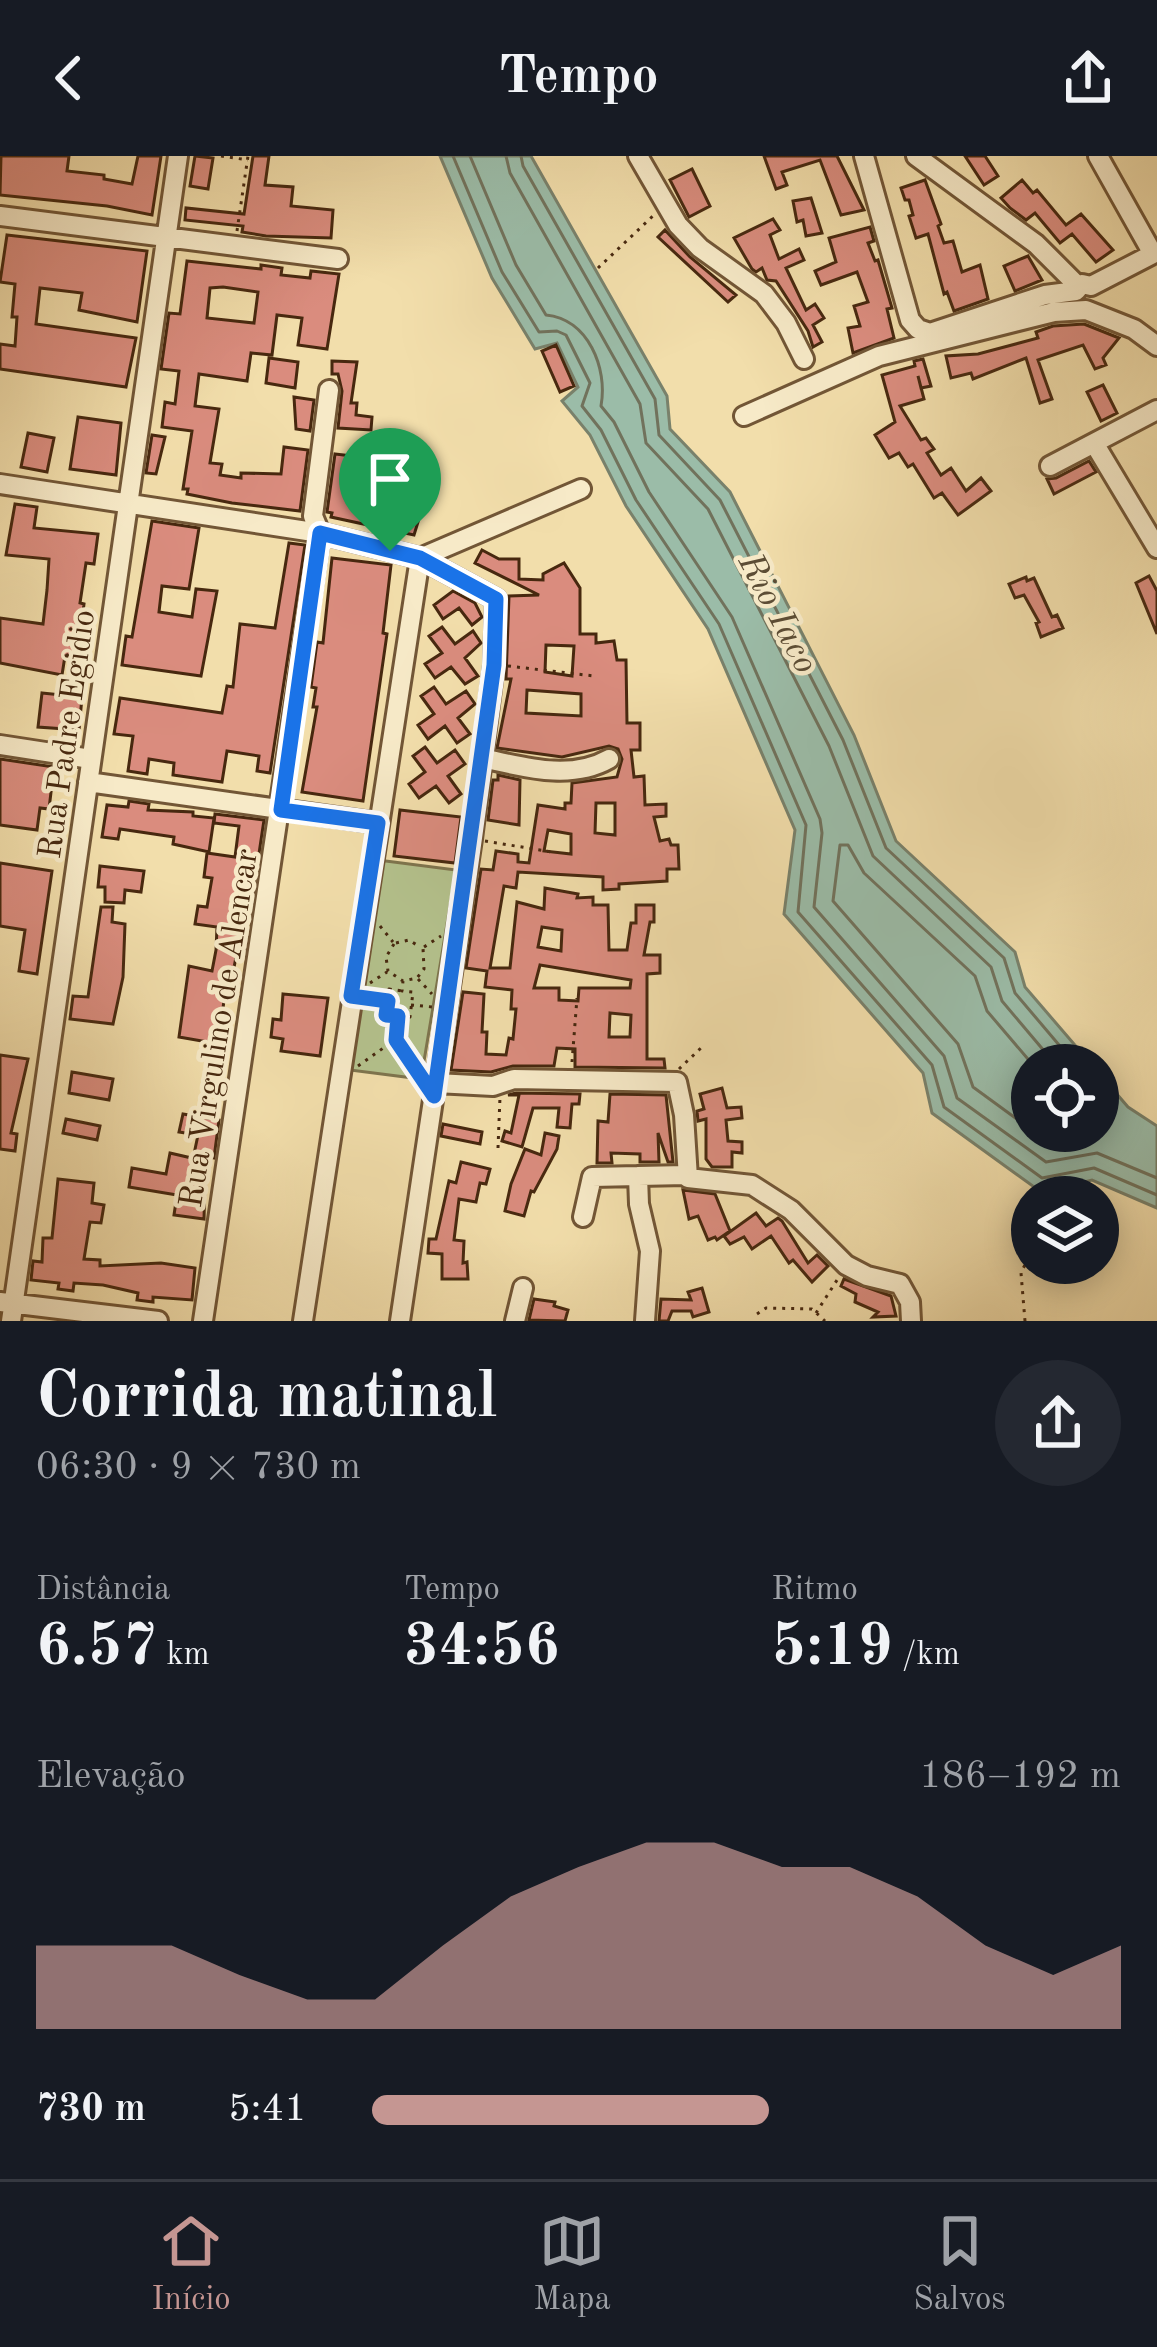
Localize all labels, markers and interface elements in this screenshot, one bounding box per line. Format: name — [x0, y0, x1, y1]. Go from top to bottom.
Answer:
icon: back — [36, 45, 102, 111]
icon: share — [1055, 45, 1121, 111]
text: Tempo — [498, 51, 659, 105]
pin — [339, 428, 441, 551]
icon: arrive — [357, 446, 423, 512]
water label: Rio Iaco — [730, 547, 823, 680]
street label: Rua Padre Egidio — [35, 608, 102, 861]
street label: Rua Virgulino de Alencar — [176, 847, 265, 1210]
map controls — [1011, 1044, 1119, 1284]
button: locate — [1011, 1044, 1119, 1152]
button: layers — [1011, 1176, 1119, 1284]
button: share — [995, 1360, 1121, 1486]
text: Corrida matinal — [36, 1366, 498, 1432]
text: 06:30 · 9 × 730 m — [36, 1448, 361, 1487]
text: Distância — [36, 1574, 170, 1607]
text: Tempo — [404, 1574, 500, 1607]
text: Ritmo — [771, 1574, 858, 1607]
text: 6.57 — [36, 1618, 157, 1678]
text: 34:56 — [404, 1618, 560, 1678]
text: 5:19 — [771, 1618, 893, 1678]
text: km — [157, 1639, 210, 1672]
text: /km — [893, 1639, 960, 1672]
text: Elevação — [36, 1757, 186, 1796]
text: 186–192 m — [919, 1757, 1121, 1796]
text: 730 m — [36, 2090, 146, 2129]
text: 5:41 — [228, 2090, 307, 2129]
tab: Início — [151, 2208, 231, 2321]
tab: Mapa — [533, 2208, 611, 2321]
tab: Salvos — [913, 2208, 1006, 2321]

